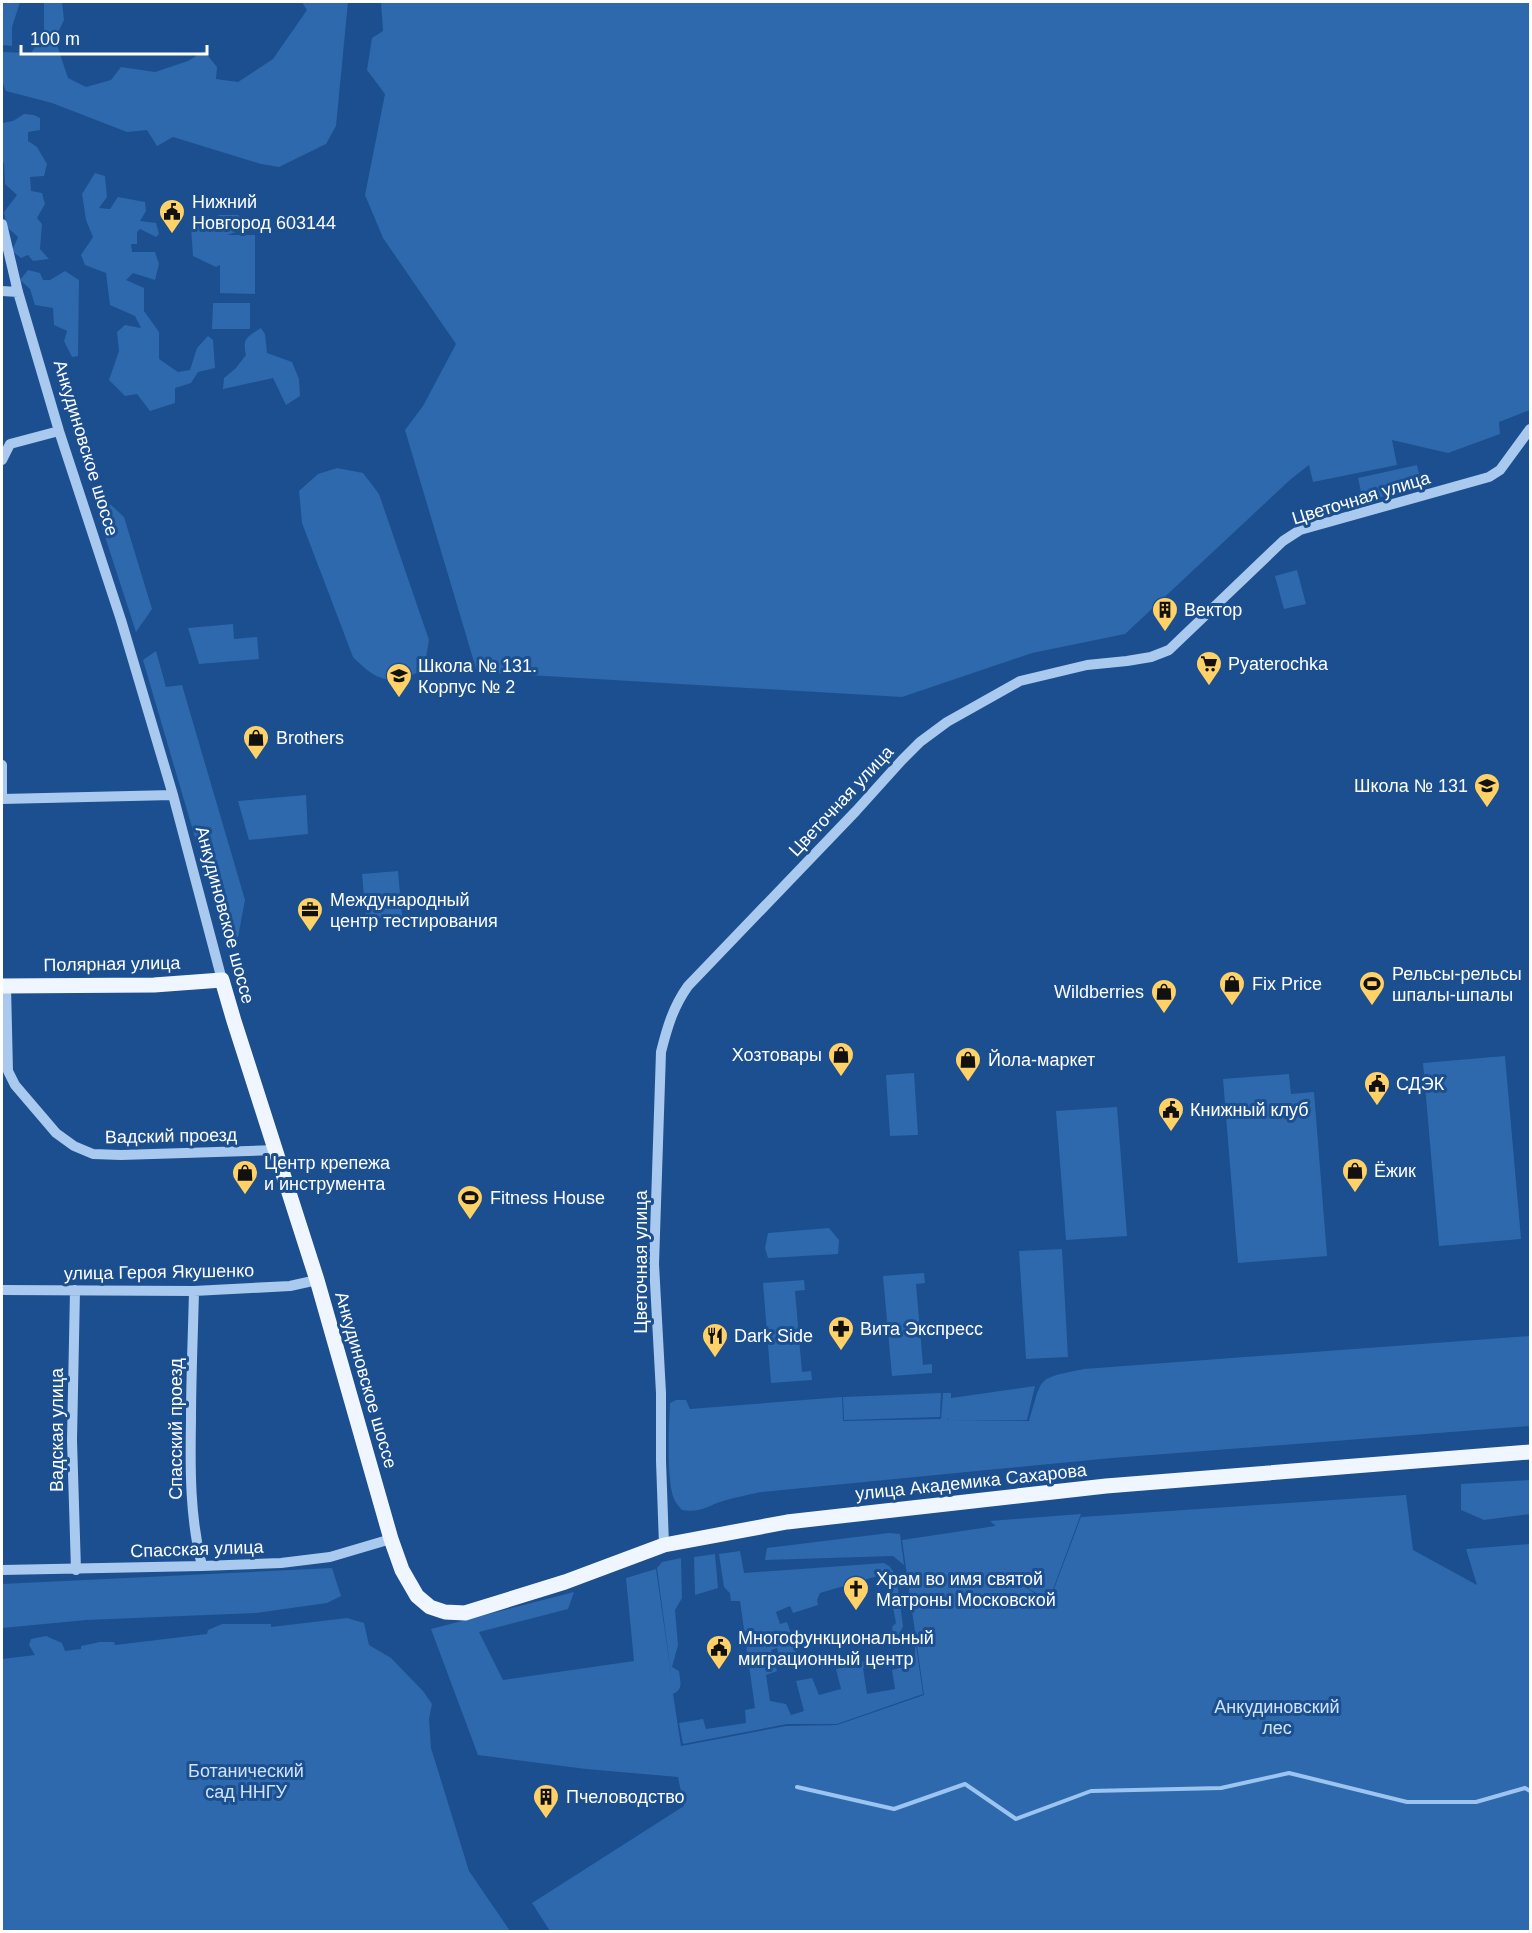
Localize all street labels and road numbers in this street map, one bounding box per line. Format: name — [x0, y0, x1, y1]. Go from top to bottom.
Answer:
street label: Анкудиновское шоссе — [50, 358, 122, 538]
street label: Цветочная улица — [1290, 467, 1433, 529]
street label: Цветочная улица — [785, 741, 898, 860]
street label: Анкудиновское шоссе — [192, 824, 258, 1006]
street label: Полярная улица — [43, 953, 182, 975]
street label: Вадский проезд — [105, 1125, 238, 1147]
street label: Цветочная улица — [631, 1189, 651, 1334]
street label: улица Героя Якушенко — [64, 1260, 254, 1284]
street label: Анкудиновское шоссе — [331, 1289, 401, 1471]
street label: Спасский проезд — [166, 1358, 186, 1500]
street label: Вадская улица — [47, 1367, 67, 1492]
street label: улица Академика Сахарова — [854, 1460, 1089, 1504]
street label: Спасская улица — [130, 1537, 265, 1561]

